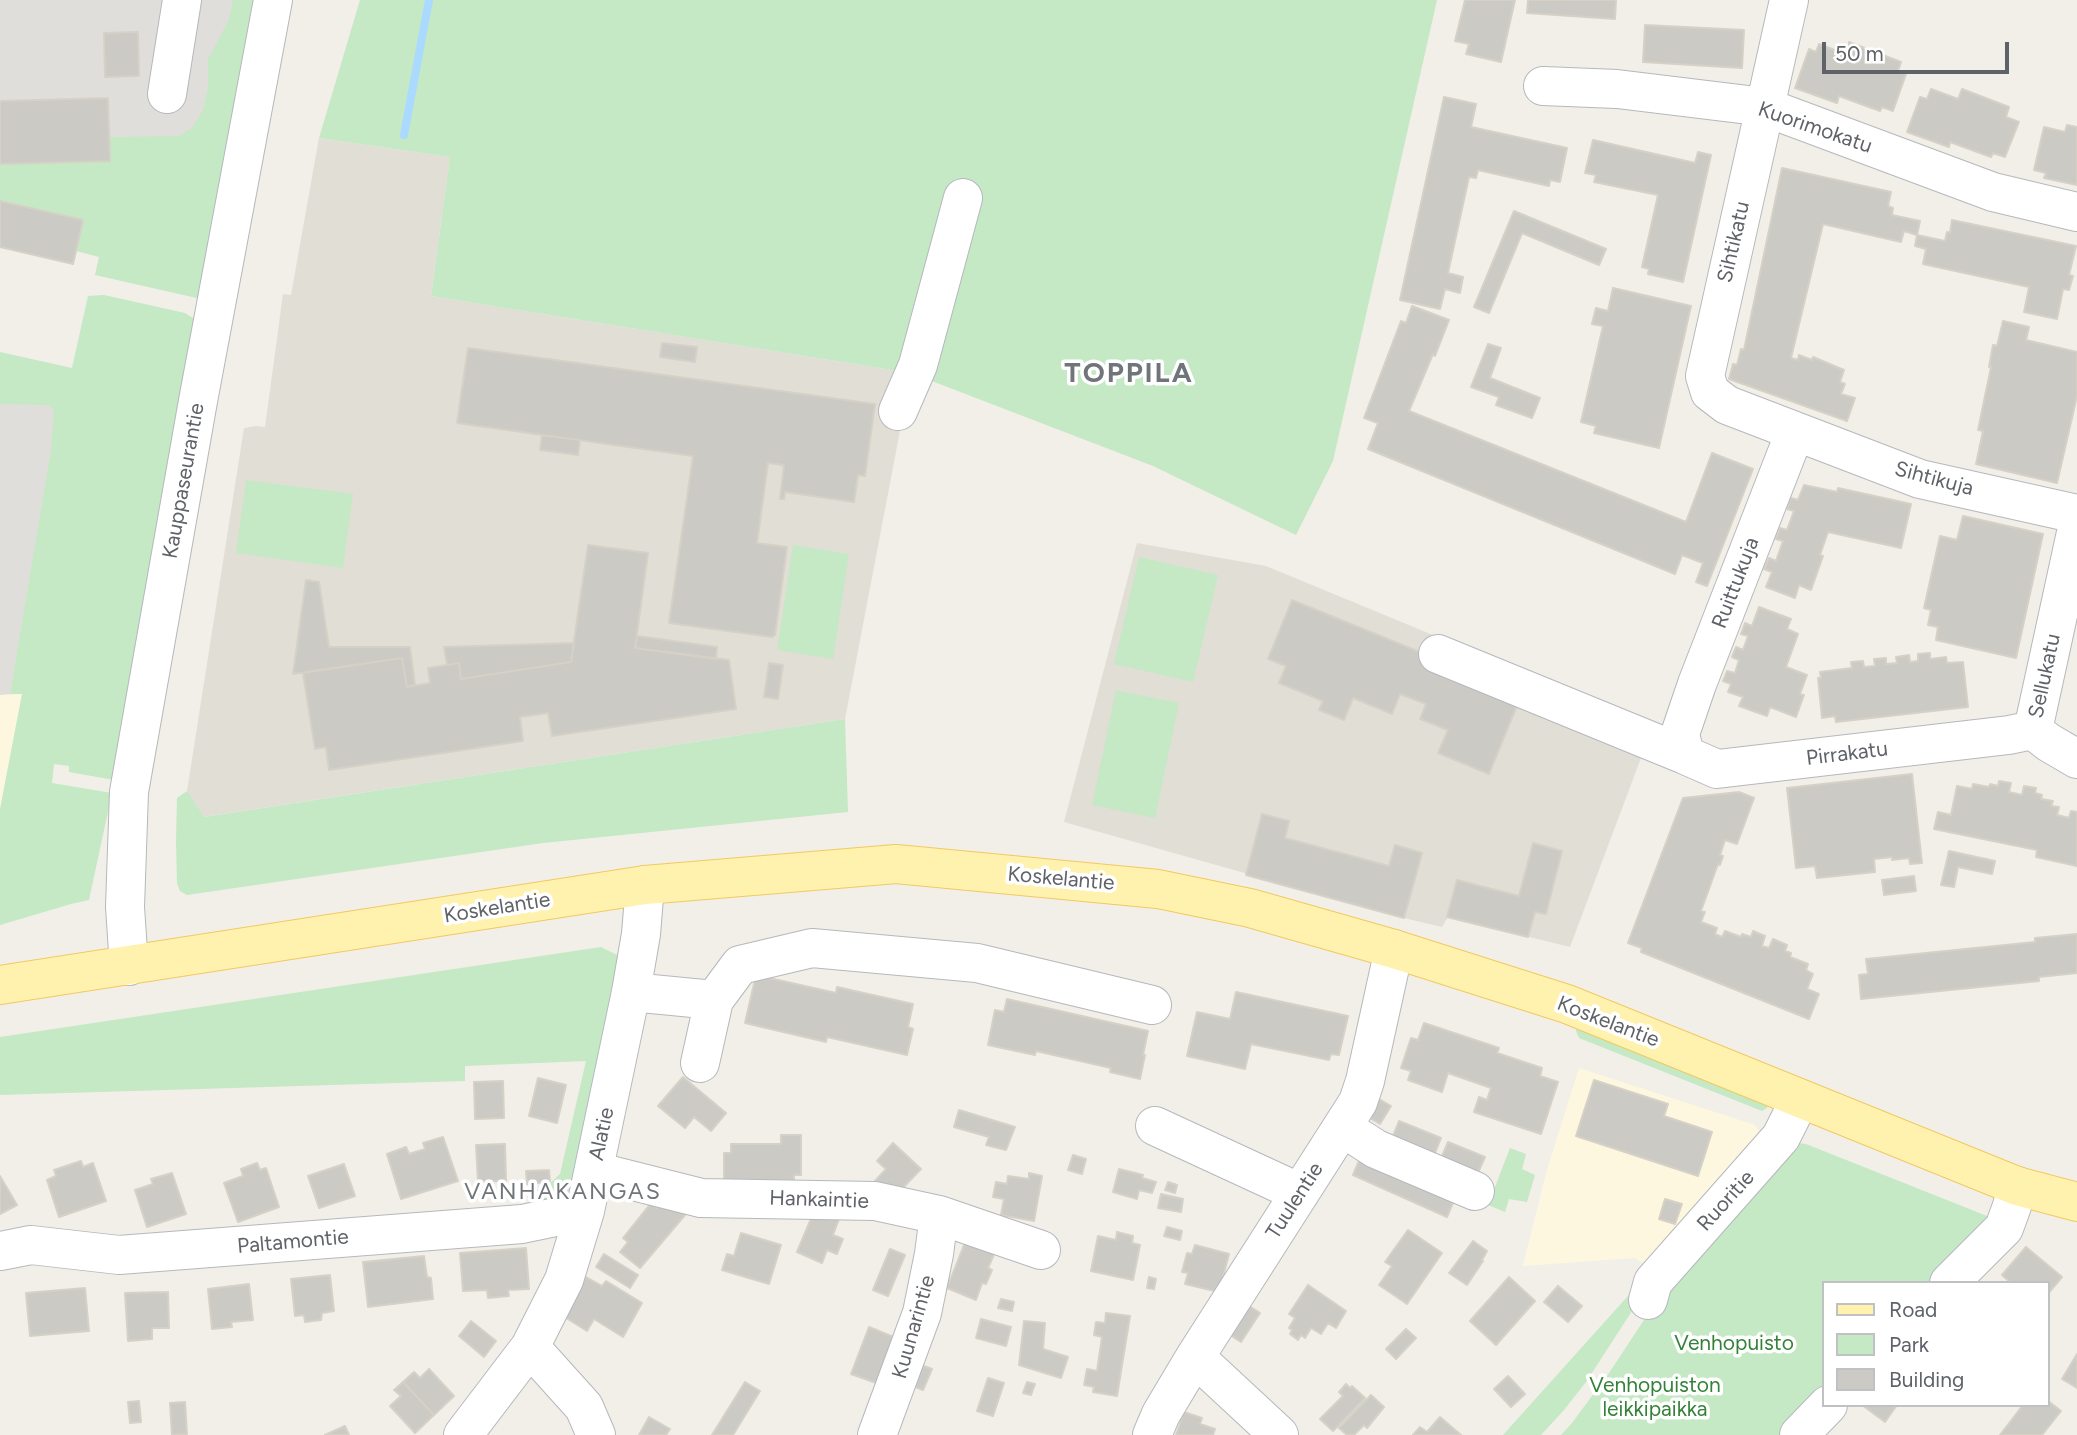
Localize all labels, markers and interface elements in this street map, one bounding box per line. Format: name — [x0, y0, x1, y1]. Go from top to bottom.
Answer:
scale bar — [1825, 28, 2012, 72]
text: 50 m — [1835, 41, 1884, 66]
street label: Kuorimokatu — [1755, 97, 1875, 159]
street label: Sihtikatu — [1712, 199, 1756, 285]
district label: TOPPILA — [1065, 357, 1193, 391]
street label: Kauppaseurantie — [158, 401, 210, 561]
street label: Sihtikuja — [1892, 456, 1976, 502]
street label: Ruittukuja — [1707, 534, 1765, 632]
street label: Sellukatu — [2024, 631, 2066, 721]
street label: Pirrakatu — [1805, 736, 1889, 772]
street label: Koskelantie — [1006, 862, 1116, 896]
street label: Koskelantie — [442, 887, 552, 929]
street label: Koskelantie — [1553, 991, 1663, 1053]
street label: Alatie — [584, 1105, 620, 1163]
street label: Tuulentie — [1261, 1158, 1329, 1244]
street label: Ruoritie — [1692, 1165, 1760, 1237]
district label: VANHAKANGAS — [466, 1178, 660, 1206]
street label: Hankaintie — [769, 1186, 869, 1214]
street label: Paltamontie — [236, 1225, 350, 1259]
street label: Kuunarintie — [887, 1272, 941, 1382]
legend — [1822, 1281, 2049, 1407]
text: Road — [1889, 1297, 1937, 1322]
park label: Venhopuisto — [1674, 1331, 1794, 1357]
text: Park — [1889, 1332, 1929, 1357]
text: Building — [1889, 1367, 1964, 1392]
park label: Venhopuiston leikkipaikka — [1589, 1373, 1721, 1423]

